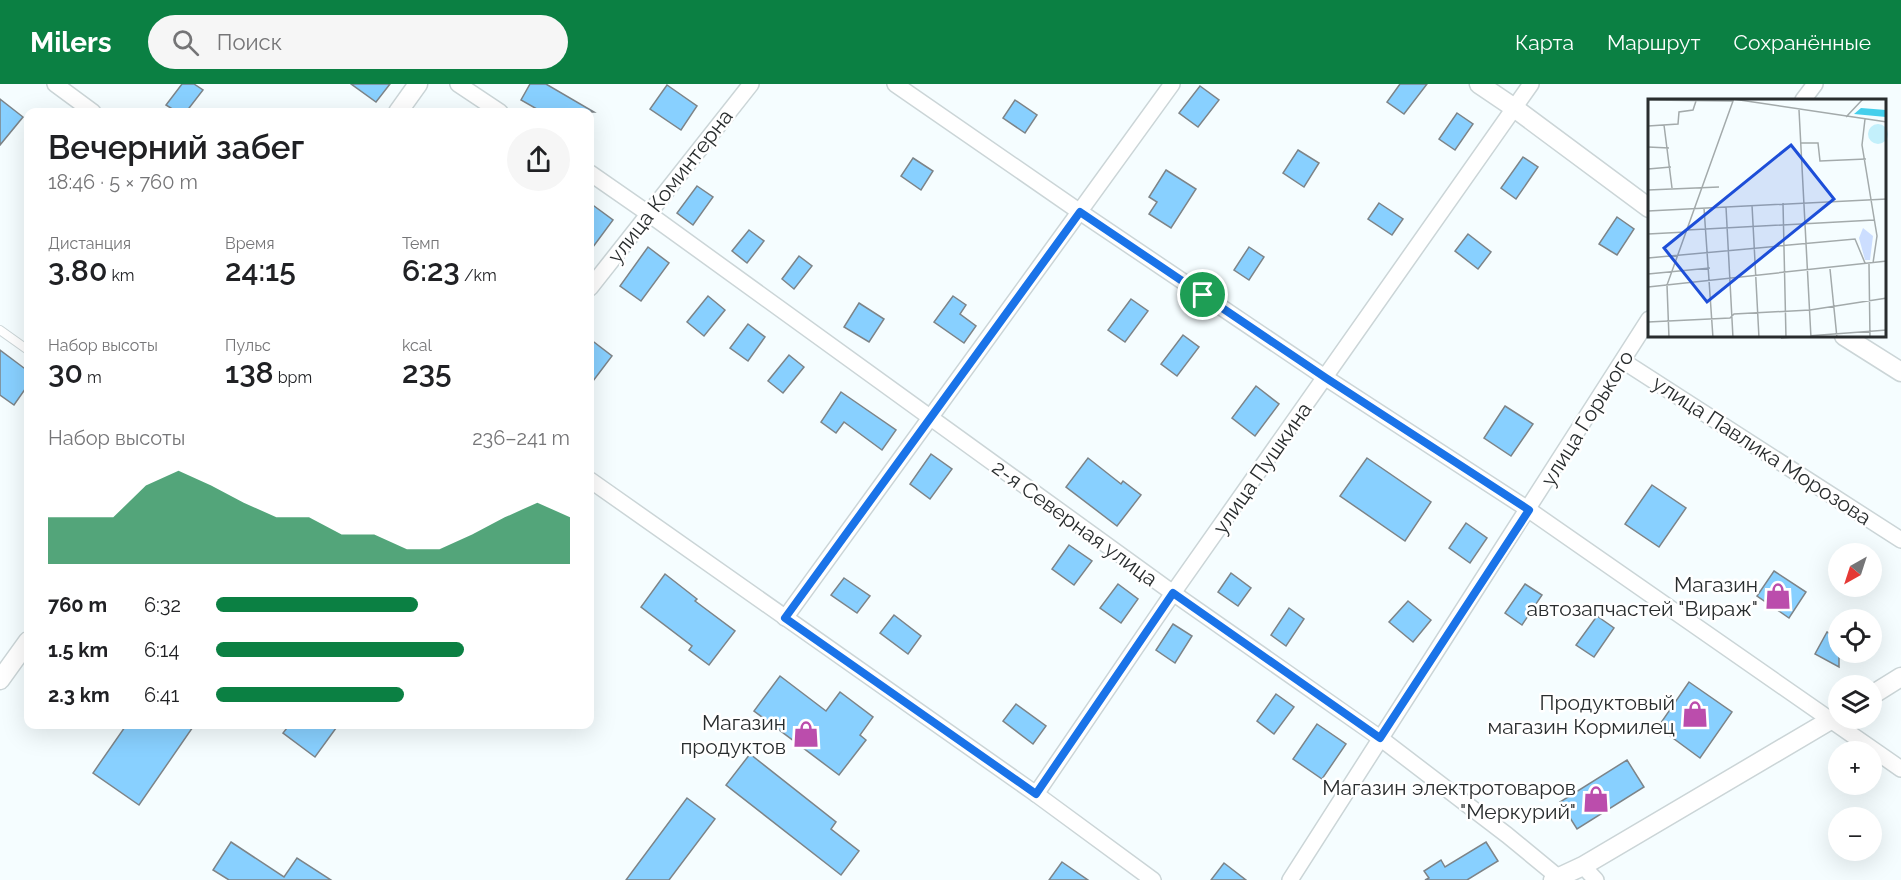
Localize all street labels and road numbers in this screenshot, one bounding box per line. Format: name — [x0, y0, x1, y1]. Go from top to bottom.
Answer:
street label: улица Коминтерна — [602, 104, 738, 268]
street label: улица Горького — [1535, 346, 1639, 490]
street label: улица Павлика Морозова — [1648, 370, 1876, 530]
street label: улица Пушкина — [1207, 397, 1317, 539]
street label: 2-я Северная улица — [988, 455, 1162, 591]

